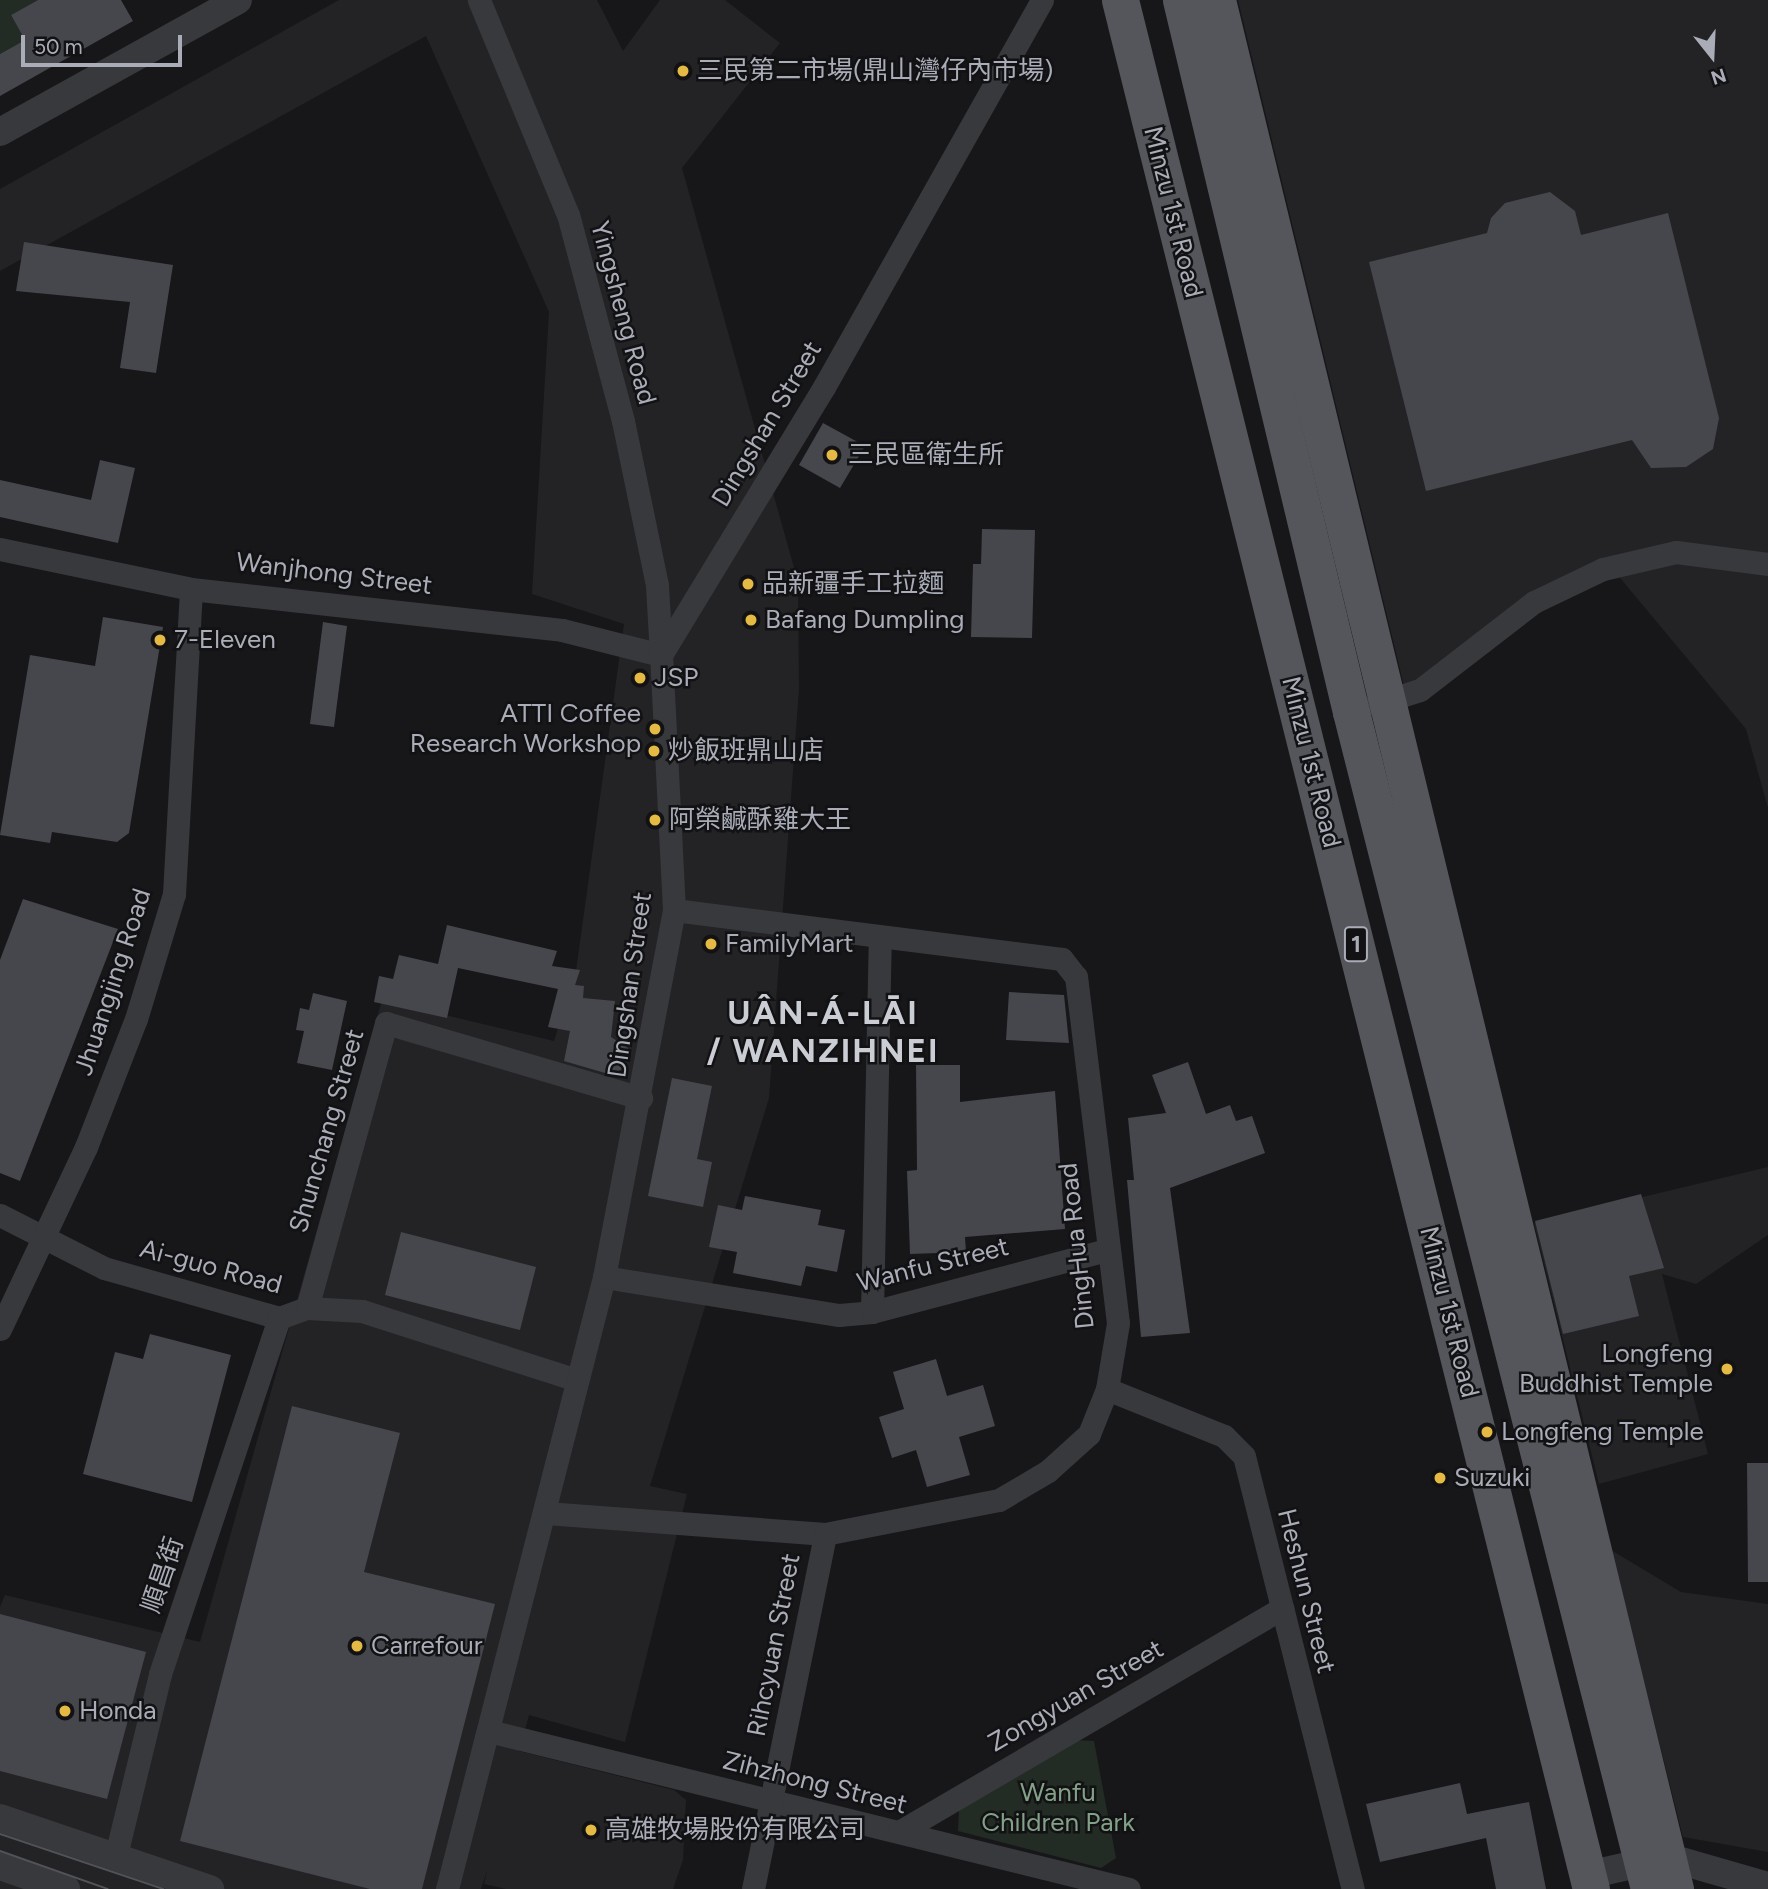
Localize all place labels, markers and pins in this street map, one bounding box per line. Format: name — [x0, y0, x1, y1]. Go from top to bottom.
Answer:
place label: 三民第二市場(鼎山灣仔內市場) — [697, 55, 1053, 87]
marker: 三民第二市場(鼎山灣仔內市場) — [675, 63, 691, 79]
place label: 三民區衛生所 — [848, 439, 1004, 471]
marker: 三民區衛生所 — [822, 445, 842, 465]
place label: 品新疆手工拉麵 — [762, 568, 944, 600]
marker: 品新疆手工拉麵 — [740, 576, 756, 592]
place label: Bafang Dumpling — [765, 604, 965, 636]
marker: Bafang Dumpling — [743, 612, 759, 628]
place label: 7-Eleven — [174, 624, 276, 656]
marker: 7-Eleven — [152, 632, 168, 648]
place label: JSP — [654, 662, 698, 694]
marker: JSP — [632, 670, 648, 686]
place label: ATTI Coffee Research Workshop — [410, 698, 641, 760]
marker: ATTI Coffee Research Workshop — [647, 721, 663, 737]
place label: 炒飯班鼎山店 — [668, 735, 824, 767]
marker: 炒飯班鼎山店 — [646, 743, 662, 759]
place label: 阿榮鹹酥雞大王 — [669, 804, 851, 836]
marker: 阿榮鹹酥雞大王 — [647, 812, 663, 828]
place label: FamilyMart — [725, 928, 854, 960]
marker: FamilyMart — [703, 936, 719, 952]
place label: Longfeng Buddhist Temple — [1519, 1338, 1713, 1400]
marker: Longfeng Buddhist Temple — [1719, 1361, 1735, 1377]
place label: Longfeng Temple — [1501, 1416, 1704, 1448]
marker: Longfeng Temple — [1479, 1424, 1495, 1440]
place label: Suzuki — [1454, 1462, 1530, 1494]
marker: Suzuki — [1432, 1470, 1448, 1486]
place label: Carrefour — [371, 1630, 483, 1662]
marker: Carrefour — [349, 1638, 365, 1654]
place label: Honda — [79, 1695, 157, 1727]
marker: Honda — [57, 1703, 73, 1719]
place label: 高雄牧場股份有限公司 — [605, 1814, 865, 1846]
marker: 高雄牧場股份有限公司 — [583, 1822, 599, 1838]

